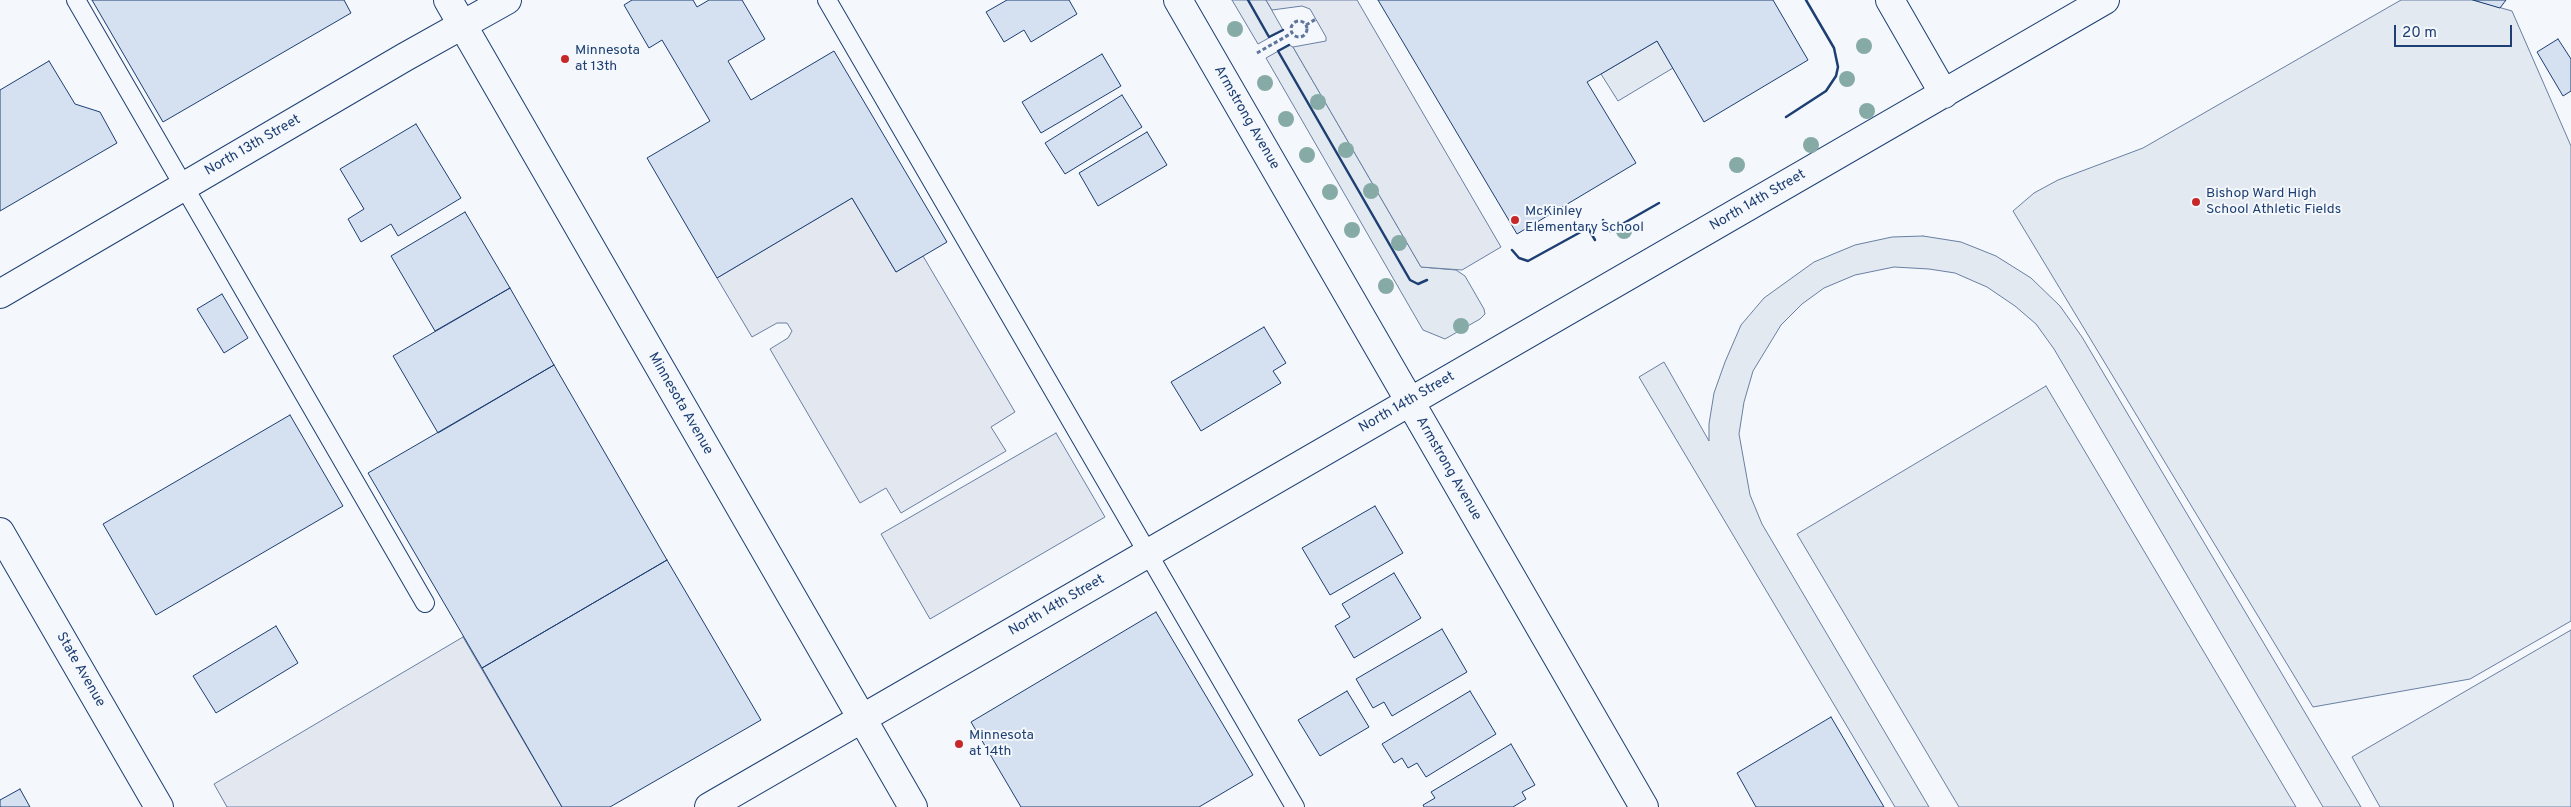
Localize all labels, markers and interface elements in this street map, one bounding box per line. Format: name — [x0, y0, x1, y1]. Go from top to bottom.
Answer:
scale bar — [2396, 15, 2514, 47]
text: 20 m — [2402, 24, 2437, 43]
place label: Minnesota at 13th — [575, 43, 640, 75]
marker: Minnesota at 13th — [559, 53, 571, 65]
street label: Armstrong Avenue — [1210, 63, 1282, 173]
street label: North 13th Street — [202, 112, 304, 180]
street label: North 14th Street — [1707, 167, 1809, 235]
place label: Bishop Ward High School Athletic Fields — [2206, 186, 2341, 218]
marker: Bishop Ward High School Athletic Fields — [2190, 196, 2202, 208]
place label: McKinley Elementary School — [1525, 204, 1644, 236]
marker: McKinley Elementary School — [1509, 214, 1521, 226]
street label: Minnesota Avenue — [644, 350, 716, 458]
street label: North 14th Street — [1356, 369, 1458, 437]
street label: Armstrong Avenue — [1412, 414, 1484, 524]
street label: North 14th Street — [1006, 572, 1108, 640]
street label: State Avenue — [52, 630, 108, 710]
place label: Minnesota at 14th — [969, 728, 1034, 760]
marker: Minnesota at 14th — [953, 738, 965, 750]

